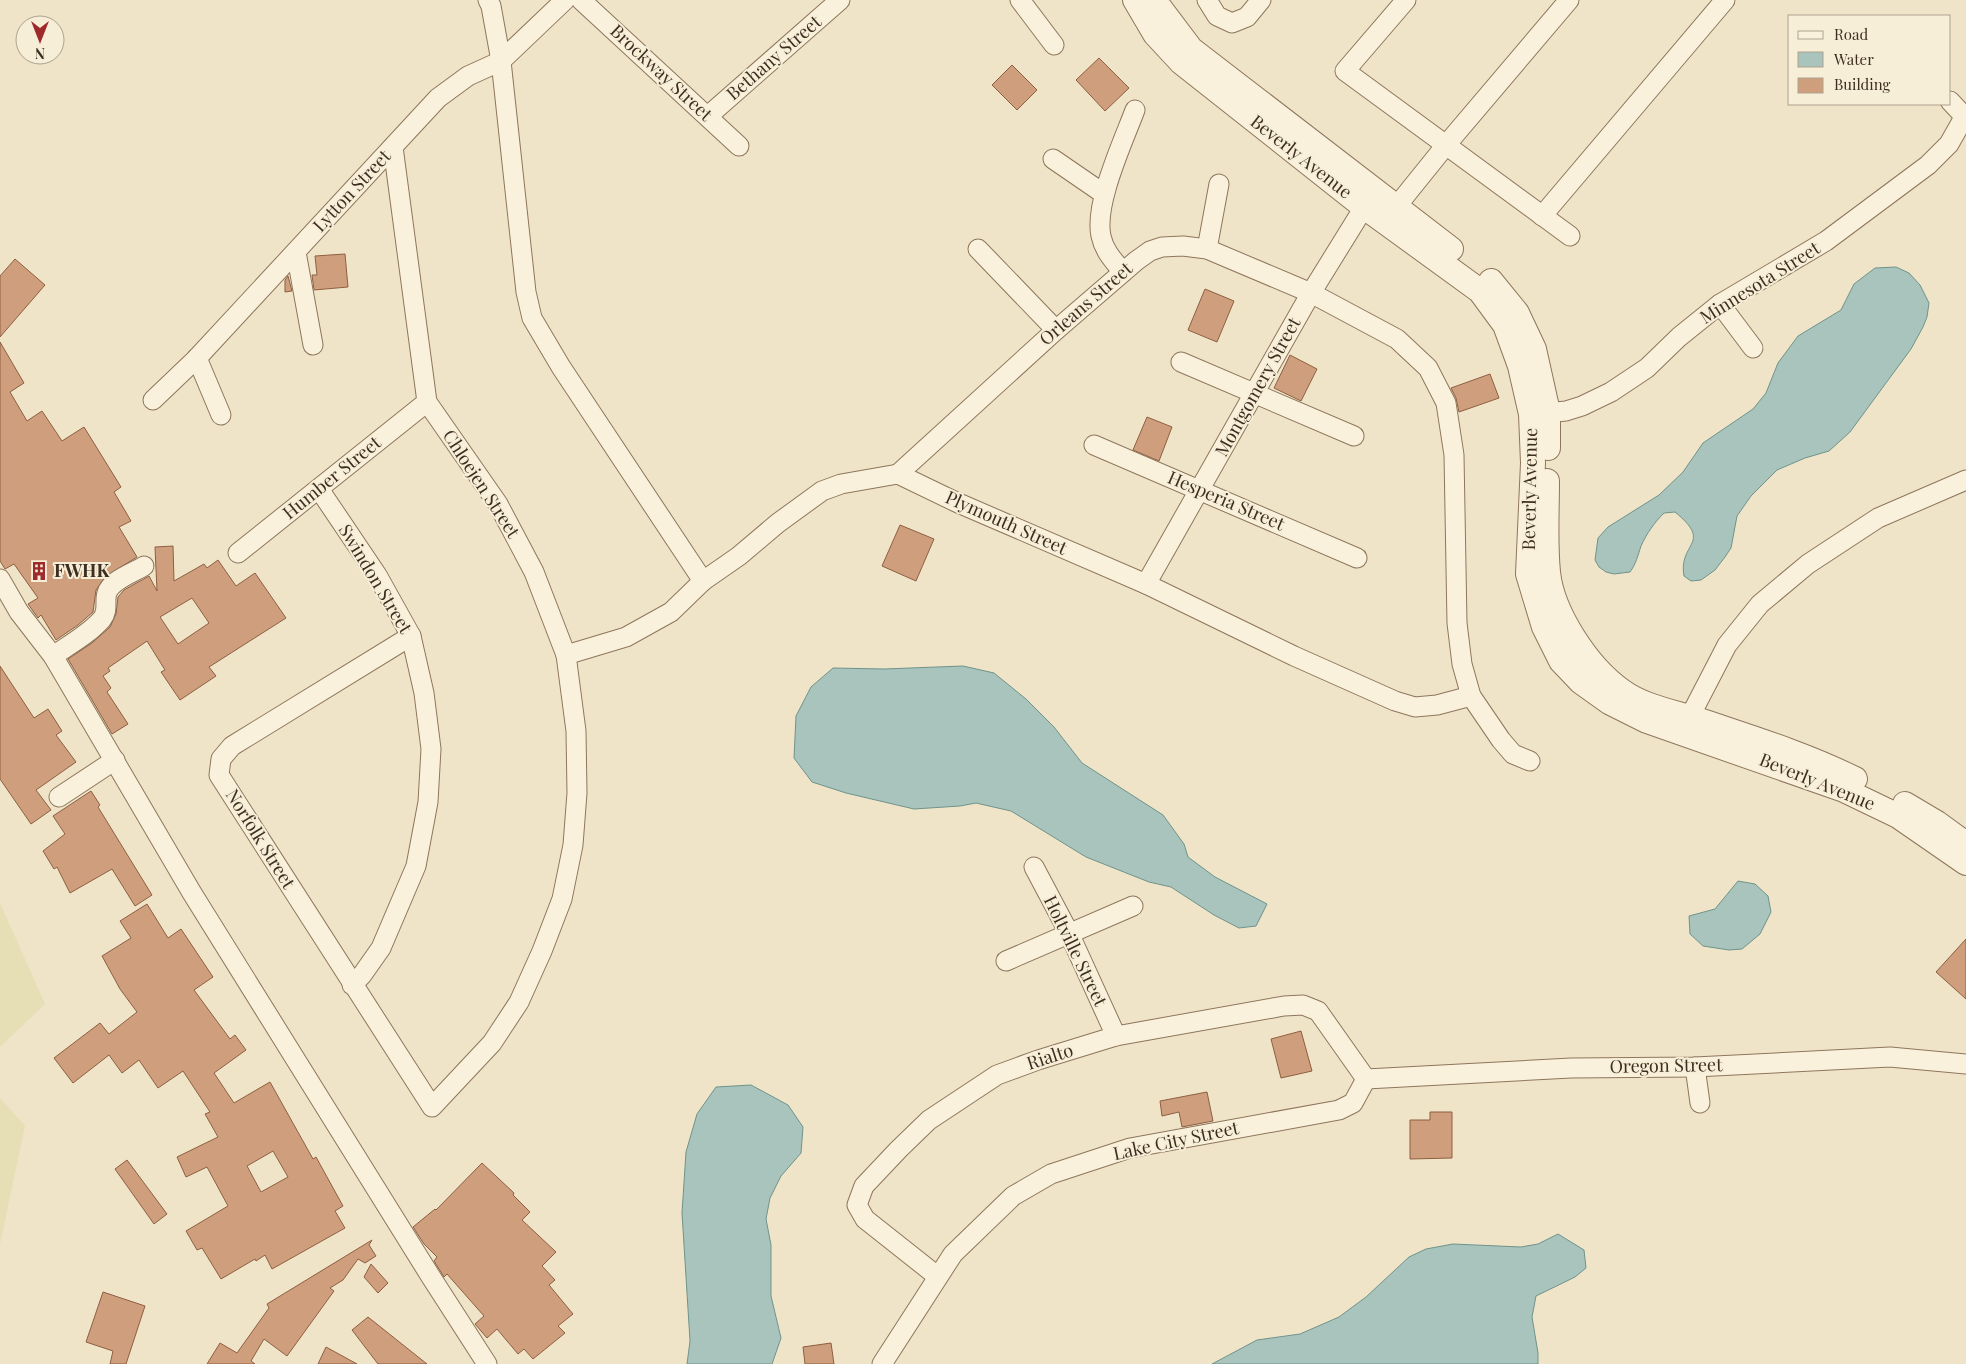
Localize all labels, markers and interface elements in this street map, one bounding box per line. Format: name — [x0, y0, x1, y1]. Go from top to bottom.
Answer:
street label: Bethany Street — [721, 9, 826, 105]
north arrow — [15, 15, 65, 65]
legend — [1788, 15, 1951, 105]
street label: Brockway Street — [605, 19, 718, 126]
text: Road — [1834, 24, 1868, 44]
text: N — [35, 44, 45, 63]
text: Water — [1833, 49, 1874, 69]
text: Building — [1834, 74, 1891, 94]
street label: Beverly Avenue — [1246, 109, 1357, 203]
street label: Lytton Street — [307, 144, 396, 237]
street label: Minnesota Street — [1695, 235, 1825, 329]
street label: Orleans Street — [1034, 256, 1137, 350]
street label: Montgomery Street — [1209, 312, 1306, 460]
street label: Chloejen Street — [438, 425, 526, 543]
street label: Beverly Avenue — [1516, 427, 1542, 551]
street label: Humber Street — [277, 430, 386, 524]
street label: Hesperia Street — [1164, 465, 1289, 536]
street label: Plymouth Street — [942, 485, 1072, 560]
street label: Swindon Street — [334, 519, 418, 638]
place label: FWHK — [54, 558, 110, 582]
building icon: FWHK — [28, 560, 50, 582]
street label: Beverly Avenue — [1756, 747, 1879, 815]
street label: Norfolk Street — [221, 784, 301, 893]
street label: Holtville Street — [1039, 891, 1113, 1011]
street label: Rialto — [1023, 1037, 1076, 1075]
street label: Oregon Street — [1609, 1052, 1723, 1078]
street label: Lake City Street — [1111, 1115, 1241, 1165]

